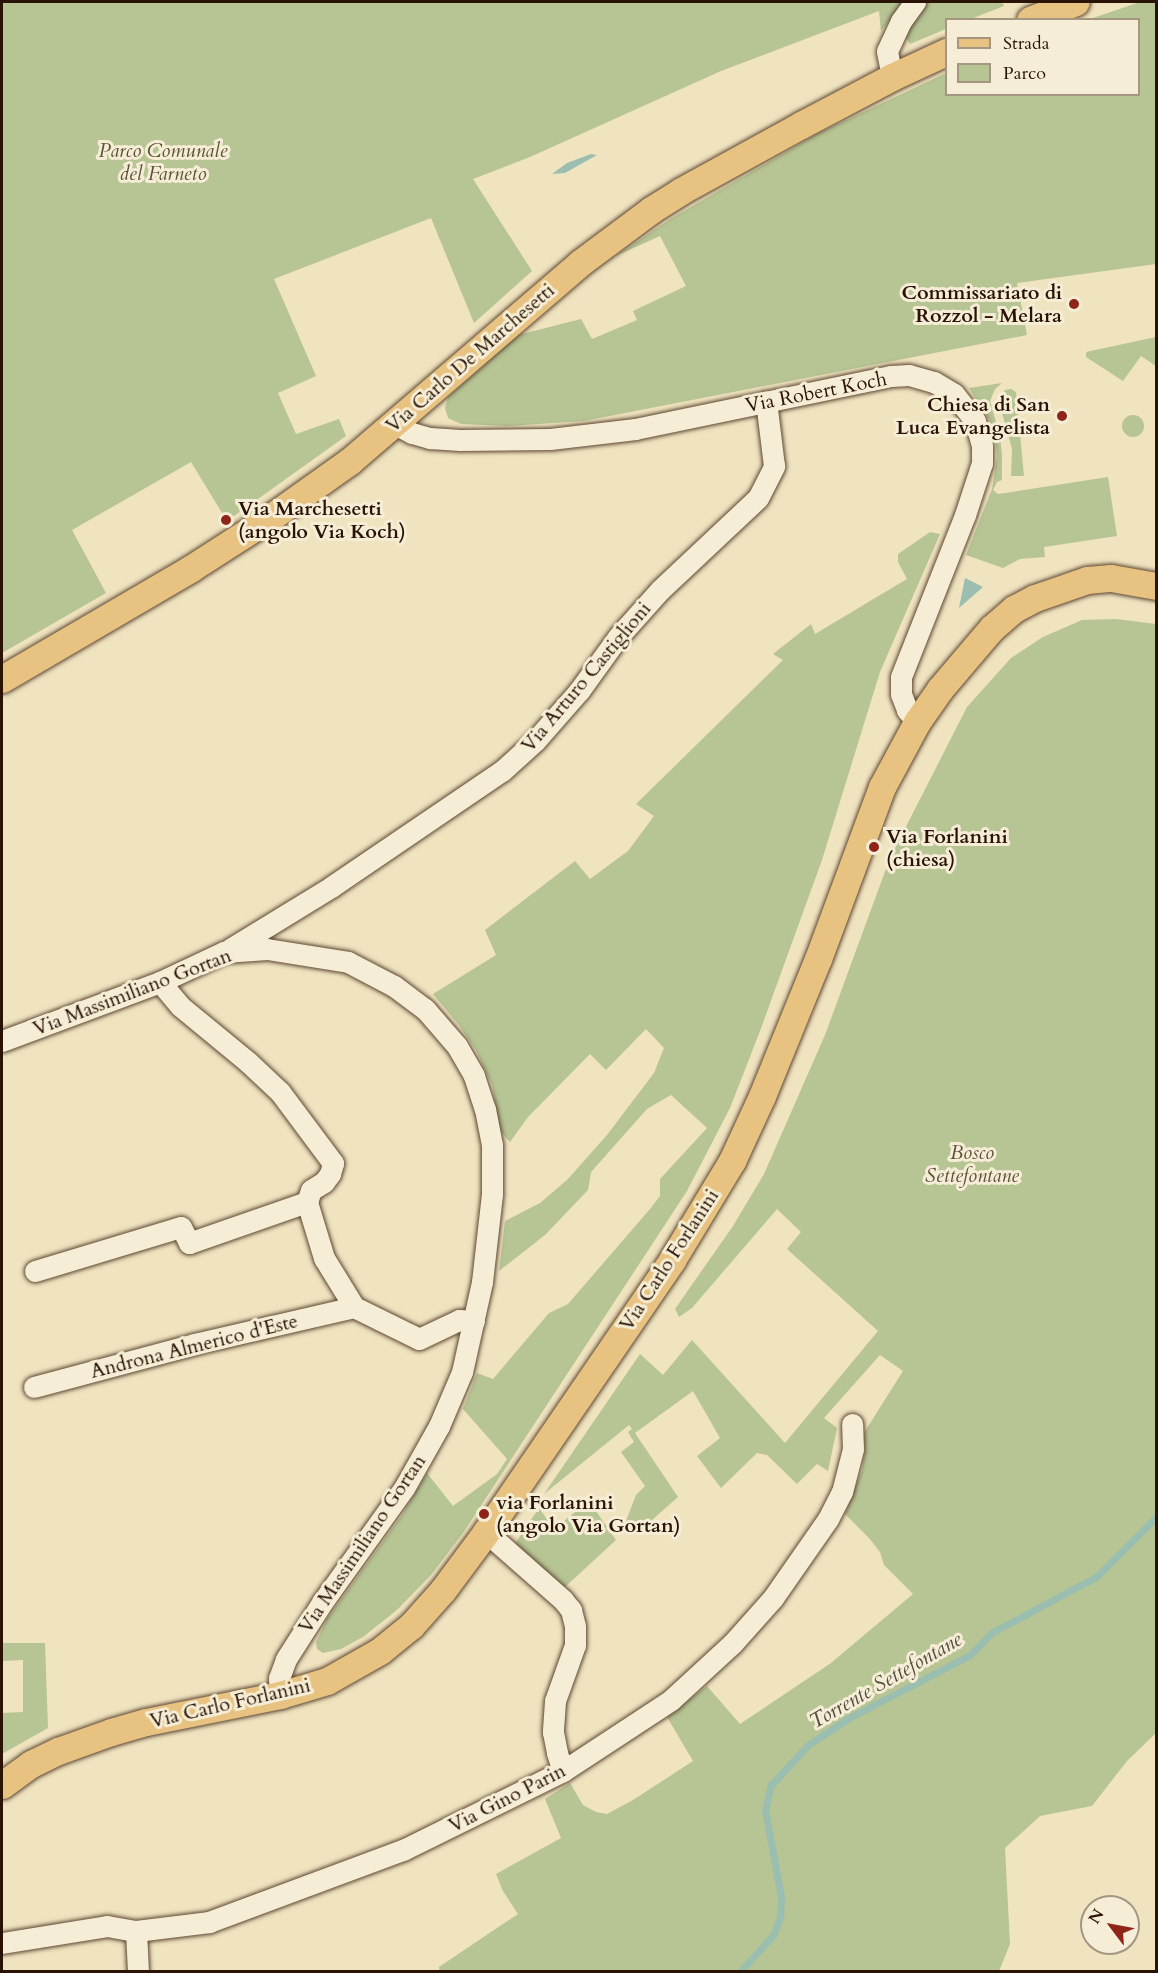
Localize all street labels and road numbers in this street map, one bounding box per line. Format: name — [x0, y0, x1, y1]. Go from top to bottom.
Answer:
street label: Via Carlo De Marchesetti — [381, 278, 559, 438]
street label: Via Robert Koch — [743, 367, 889, 417]
street label: Via Arturo Castiglioni — [516, 597, 656, 757]
street label: Via Massimiliano Gortan — [29, 943, 235, 1041]
street label: Via Carlo Forlanini — [614, 1185, 724, 1335]
street label: Androna Almerico d'Este — [88, 1309, 300, 1383]
street label: Via Massimiliano Gortan — [293, 1450, 431, 1638]
street label: Via Carlo Forlanini — [147, 1673, 313, 1733]
street label: Via Gino Parin — [444, 1758, 570, 1838]

